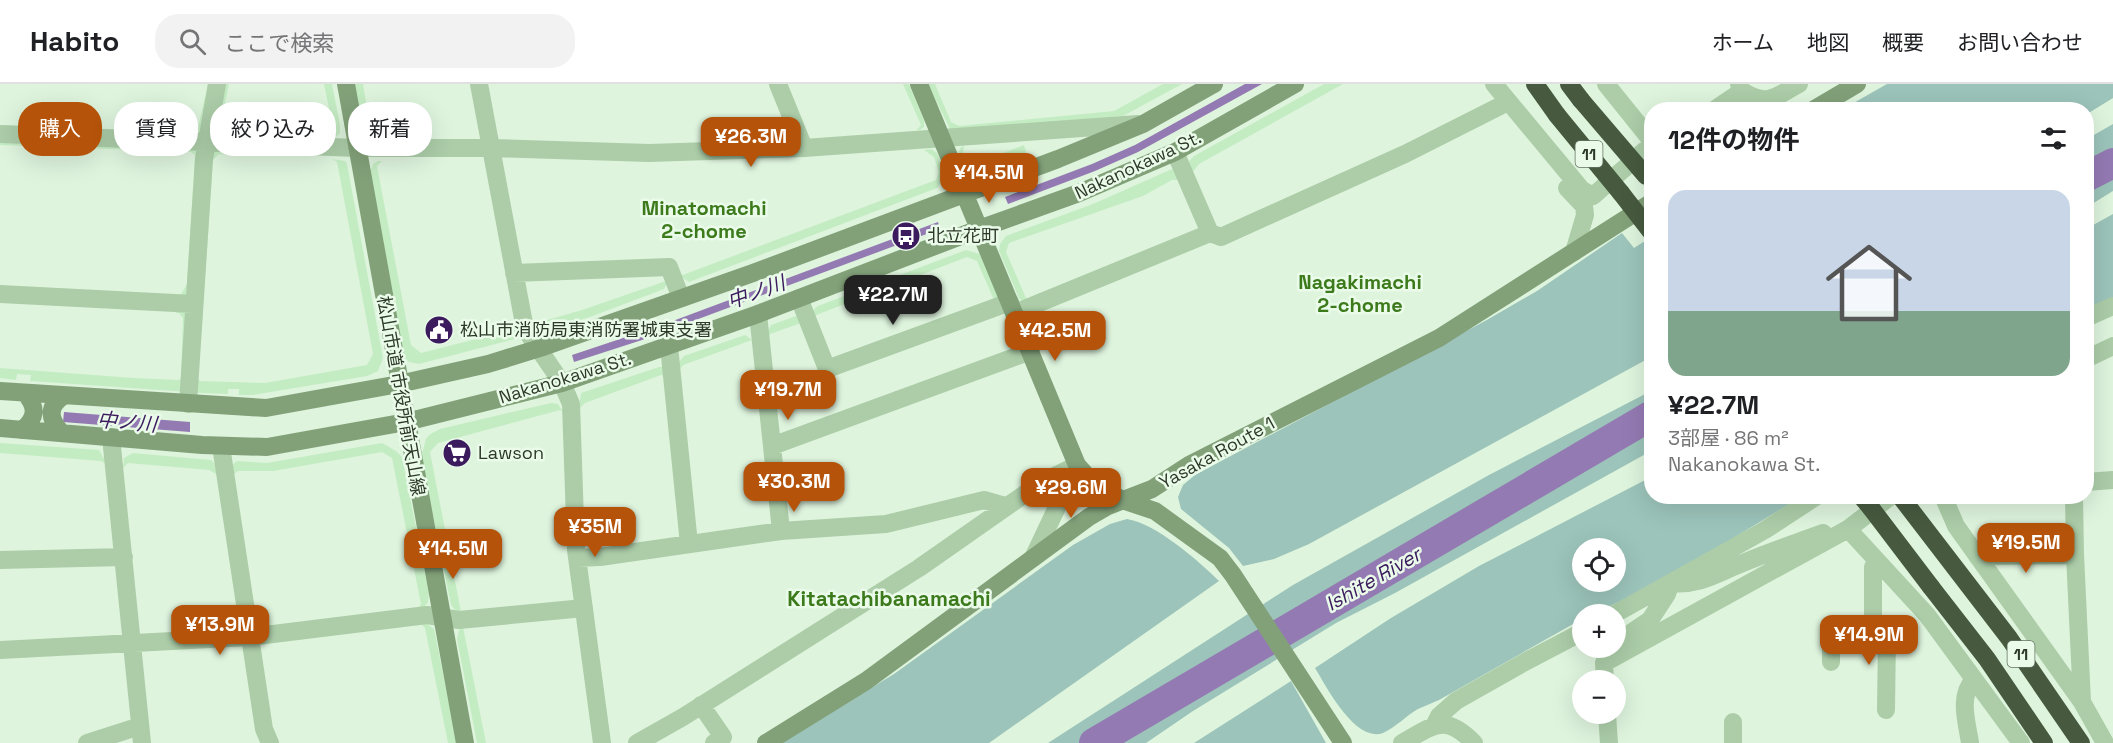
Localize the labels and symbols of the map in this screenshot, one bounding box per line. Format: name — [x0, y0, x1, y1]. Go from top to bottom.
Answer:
pin: ¥26.3M — [702, 117, 800, 168]
street label: Nakanokawa St. — [1071, 125, 1205, 204]
road number: 11 — [1576, 141, 1602, 167]
pin: ¥14.5M — [940, 153, 1038, 204]
district label: Minatomachi 2-chome — [642, 195, 766, 244]
bus stop icon: 北立花町 — [890, 220, 922, 252]
place label: 北立花町 — [927, 224, 999, 247]
water label: 中ノ川 — [723, 269, 791, 314]
district label: Nagakimachi 2-chome — [1298, 269, 1422, 318]
pin: ¥22.7M — [844, 275, 942, 326]
street label: 松山市道 市役所前天山線 — [373, 294, 430, 498]
pin: ¥42.5M — [1006, 311, 1104, 362]
public building icon: 松山市消防局東消防署城東支署 — [423, 314, 455, 346]
place label: 松山市消防局東消防署城東支署 — [460, 318, 712, 341]
street label: Nakanokawa St. — [496, 346, 634, 409]
pin: ¥19.7M — [739, 370, 837, 421]
water label: 中ノ川 — [96, 406, 160, 438]
street label: Yasaka Route 1 — [1155, 411, 1278, 494]
supermarket icon: Lawson — [441, 437, 473, 469]
place label: Lawson — [478, 441, 544, 464]
pin: ¥30.3M — [745, 462, 843, 513]
pin: ¥29.6M — [1022, 468, 1120, 519]
pin: ¥35M — [559, 507, 631, 558]
pin: ¥19.5M — [1977, 523, 2075, 574]
pin: ¥14.5M — [404, 529, 502, 580]
water label: Ishite River — [1321, 540, 1427, 617]
district label: Kitatachibanamachi — [787, 585, 991, 612]
pin: ¥13.9M — [171, 605, 269, 656]
pin: ¥14.9M — [1820, 615, 1918, 666]
road number: 11 — [2008, 641, 2034, 667]

